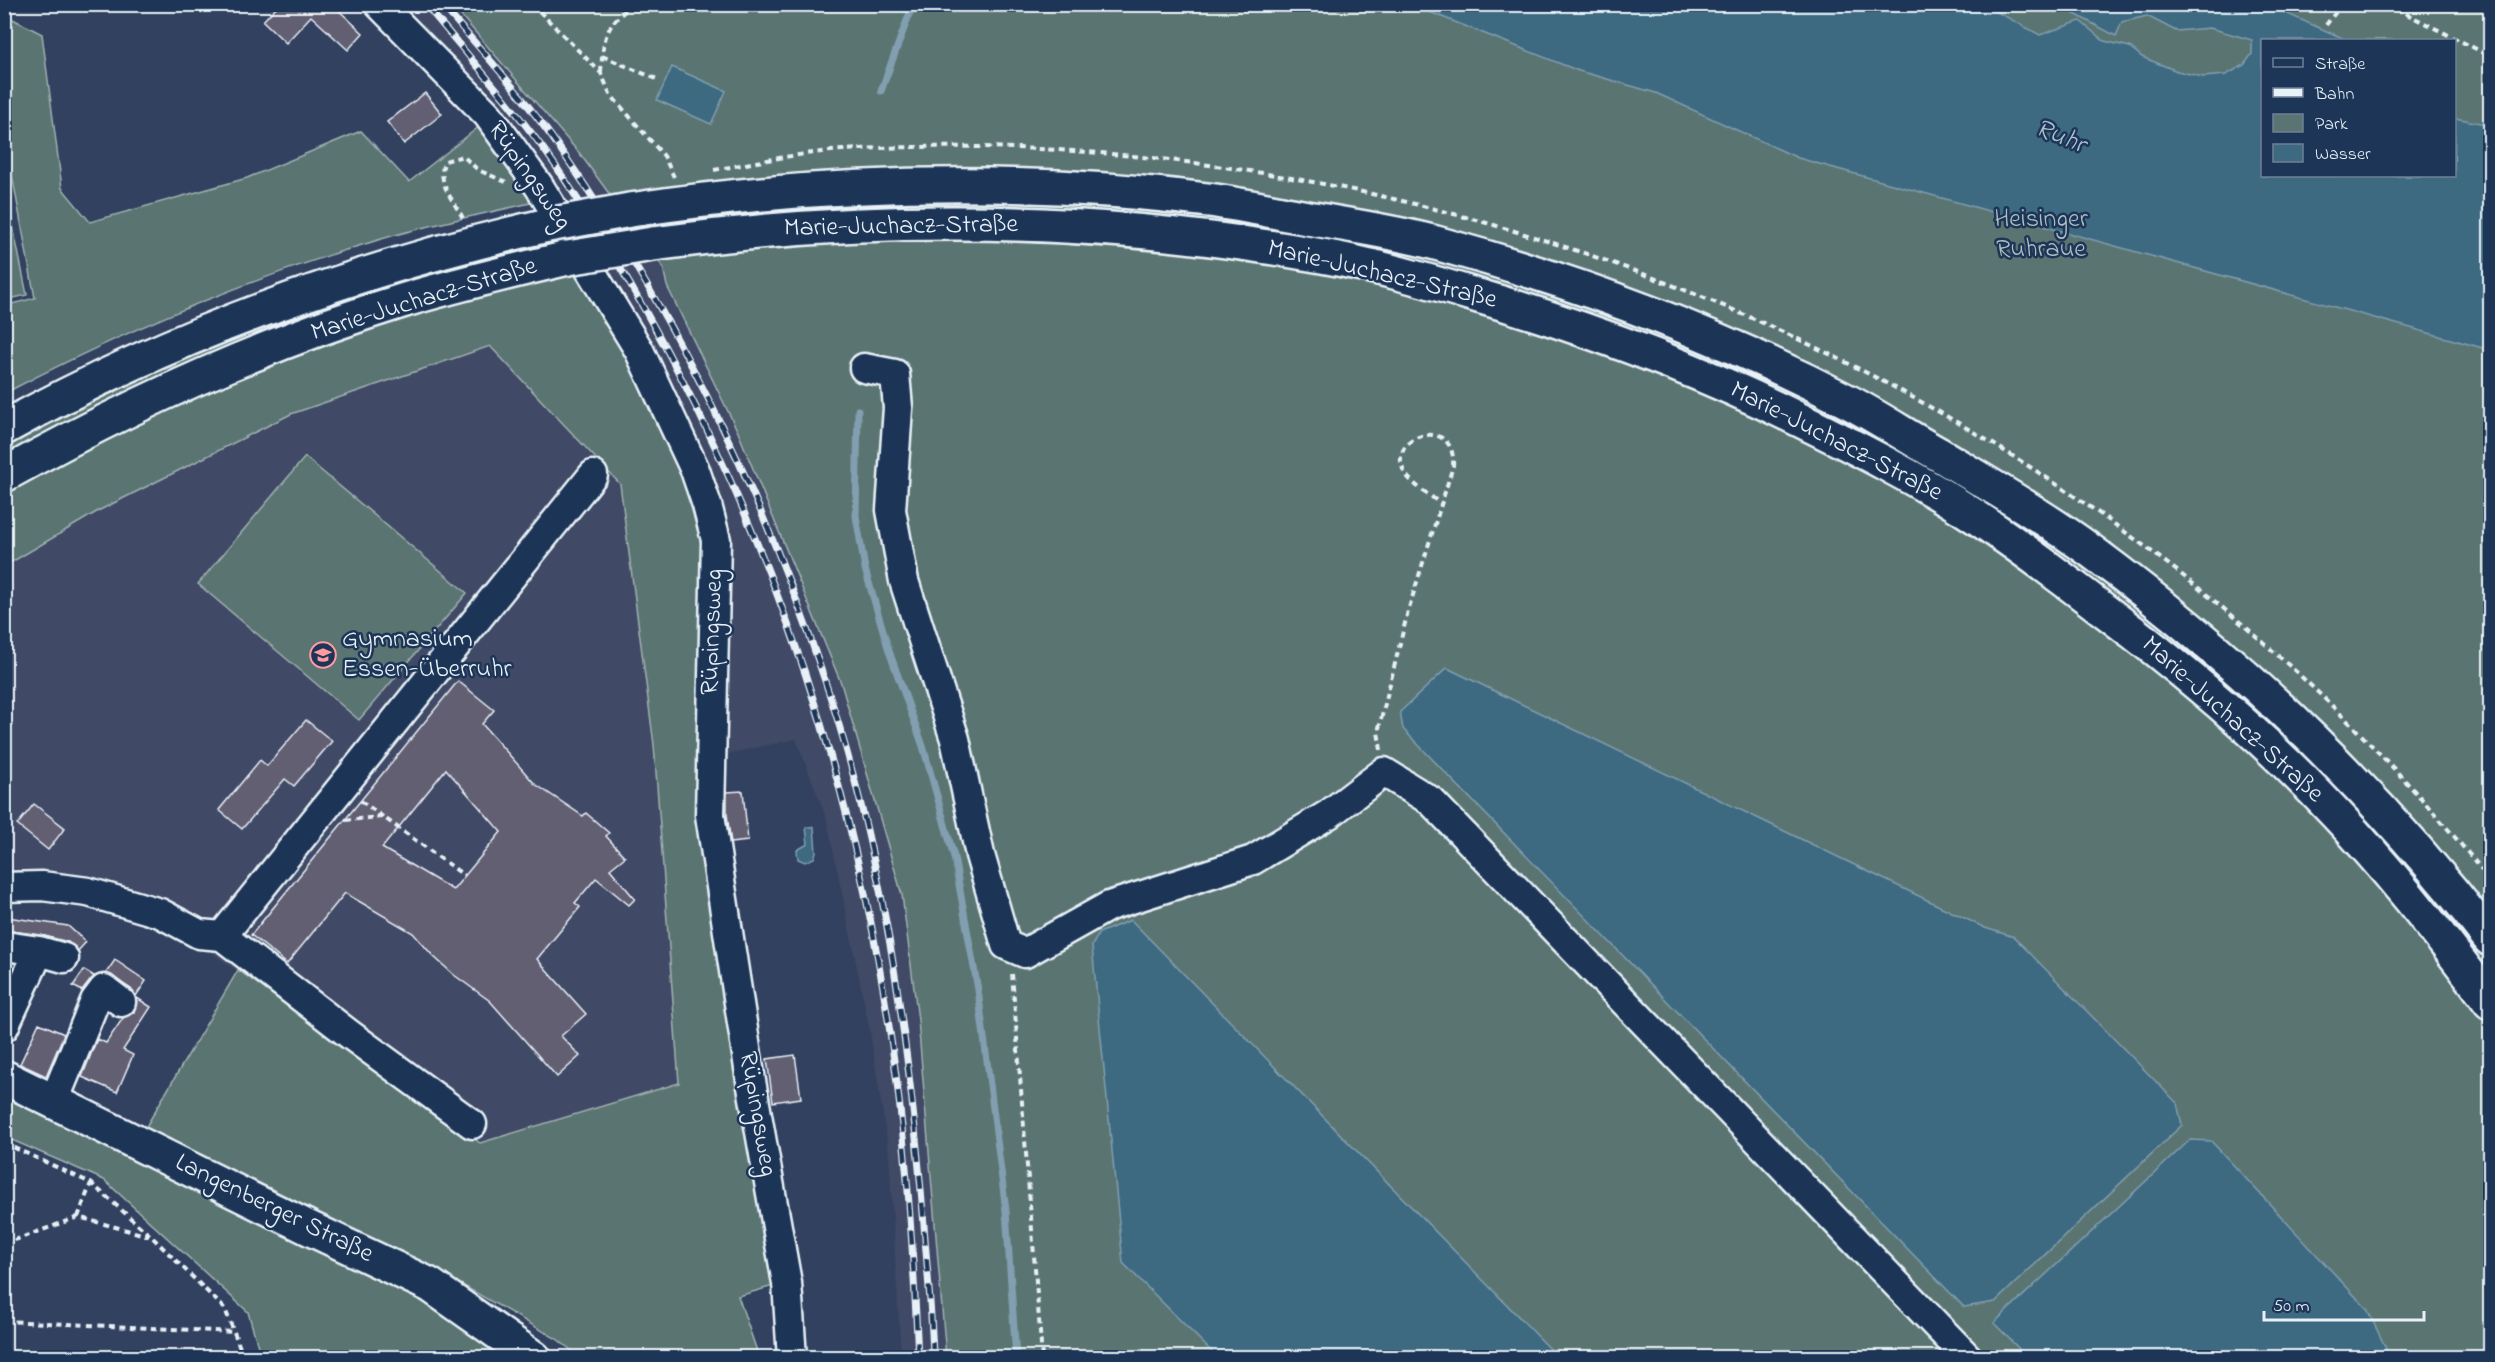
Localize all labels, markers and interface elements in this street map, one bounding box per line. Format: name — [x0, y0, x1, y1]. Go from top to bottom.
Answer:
legend — [2261, 39, 2456, 177]
text: Straße — [2315, 52, 2366, 78]
text: Bahn — [2314, 82, 2354, 108]
water label: Ruhr — [2029, 109, 2095, 166]
text: Park — [2315, 112, 2348, 138]
street label: Rüpingsweg — [477, 113, 581, 239]
text: Wasser — [2315, 142, 2371, 168]
park label: Heisinger Ruhraue — [1994, 201, 2089, 269]
street label: Marie-Juchacz-Straße — [784, 206, 1019, 248]
street label: Marie-Juchacz-Straße — [1264, 230, 1501, 320]
street label: Marie-Juchacz-Straße — [306, 247, 542, 352]
street label: Marie-Juchacz-Straße — [1723, 372, 1949, 512]
street label: Rüpingsweg — [692, 568, 734, 696]
place label: Gymnasium Essen-Überruhr — [342, 621, 513, 689]
street label: Marie-Juchacz-Straße — [2132, 627, 2332, 813]
school or university icon: Gymnasium Essen-Überruhr — [308, 640, 338, 670]
street label: Rüpingsweg — [727, 1049, 787, 1179]
street label: Langenberger Straße — [168, 1144, 380, 1274]
scale bar — [2264, 1284, 2424, 1322]
text: 50 m — [2273, 1294, 2310, 1320]

